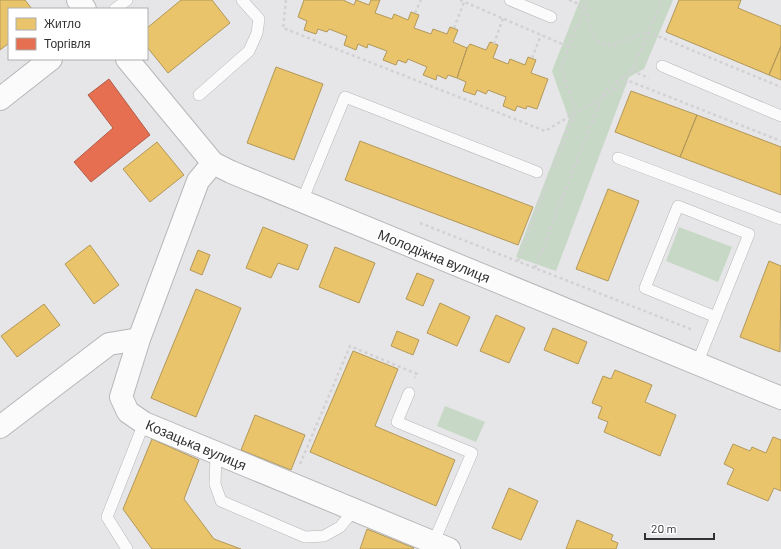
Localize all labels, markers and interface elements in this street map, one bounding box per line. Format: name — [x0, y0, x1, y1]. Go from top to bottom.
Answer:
legend — [8, 8, 148, 60]
text: Житло — [44, 16, 81, 30]
text: Торгівля — [44, 36, 90, 51]
street label: Молодіжна вулиця — [376, 225, 493, 286]
street label: Козацька вулиця — [143, 416, 249, 473]
scale bar — [645, 515, 714, 541]
text: 20 m — [651, 521, 677, 535]

